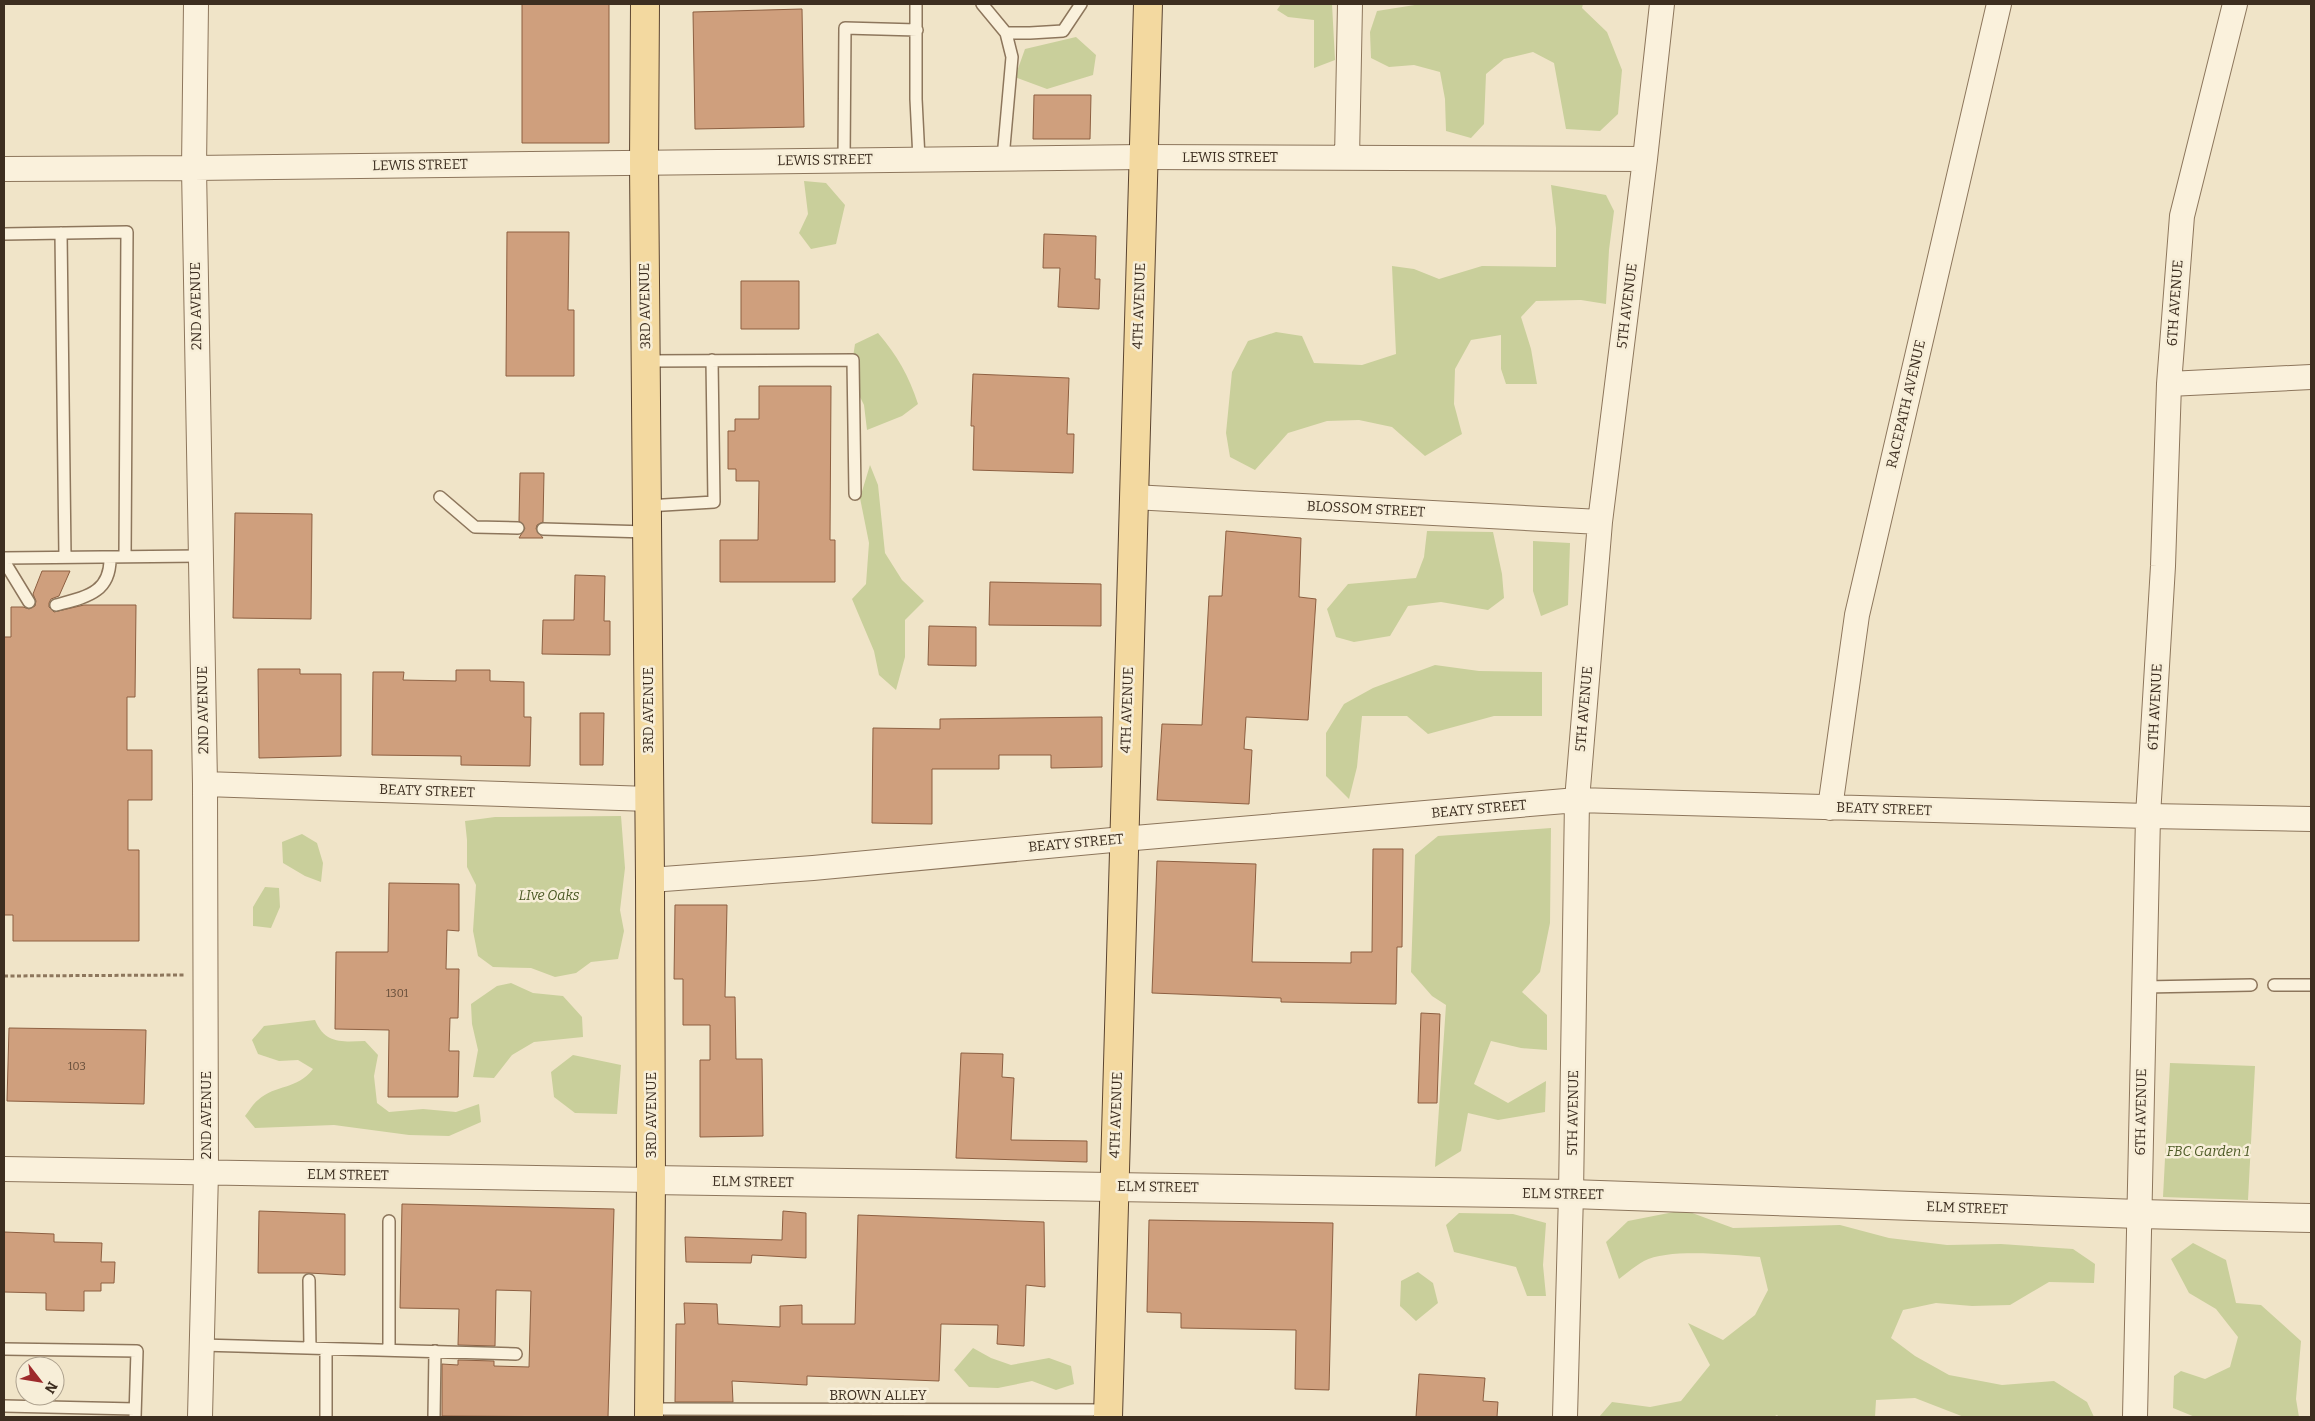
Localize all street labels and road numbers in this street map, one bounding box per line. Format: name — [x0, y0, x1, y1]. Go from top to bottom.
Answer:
street label: LEWIS STREET — [1182, 149, 1278, 166]
street label: LEWIS STREET — [777, 151, 873, 169]
street label: LEWIS STREET — [372, 156, 468, 174]
street label: 6TH AVENUE — [2163, 259, 2187, 347]
street label: 2ND AVENUE — [187, 262, 205, 350]
street label: 4TH AVENUE — [1129, 262, 1149, 350]
street label: 5TH AVENUE — [1613, 262, 1641, 350]
street label: 3RD AVENUE — [636, 263, 654, 349]
street label: RACEPATH AVENUE — [1883, 338, 1929, 470]
street label: BLOSSOM STREET — [1306, 497, 1426, 521]
street label: 6TH AVENUE — [2144, 663, 2166, 751]
street label: 5TH AVENUE — [1572, 665, 1596, 753]
street label: 2ND AVENUE — [194, 666, 212, 754]
street label: 4TH AVENUE — [1117, 666, 1137, 754]
street label: 3RD AVENUE — [640, 667, 657, 753]
street label: BEATY STREET — [379, 781, 475, 801]
street label: BEATY STREET — [1431, 796, 1527, 822]
street label: BEATY STREET — [1836, 799, 1932, 819]
street label: BEATY STREET — [1028, 830, 1124, 856]
street label: 6TH AVENUE — [2132, 1068, 2150, 1156]
street label: 5TH AVENUE — [1564, 1070, 1582, 1156]
street label: 2ND AVENUE — [198, 1071, 215, 1159]
street label: 4TH AVENUE — [1106, 1071, 1126, 1159]
street label: 3RD AVENUE — [643, 1072, 660, 1158]
street label: ELM STREET — [307, 1166, 389, 1184]
street label: ELM STREET — [712, 1173, 794, 1191]
street label: ELM STREET — [1117, 1178, 1199, 1196]
street label: ELM STREET — [1522, 1185, 1604, 1203]
street label: ELM STREET — [1926, 1198, 2008, 1218]
street label: BROWN ALLEY — [829, 1387, 927, 1404]

